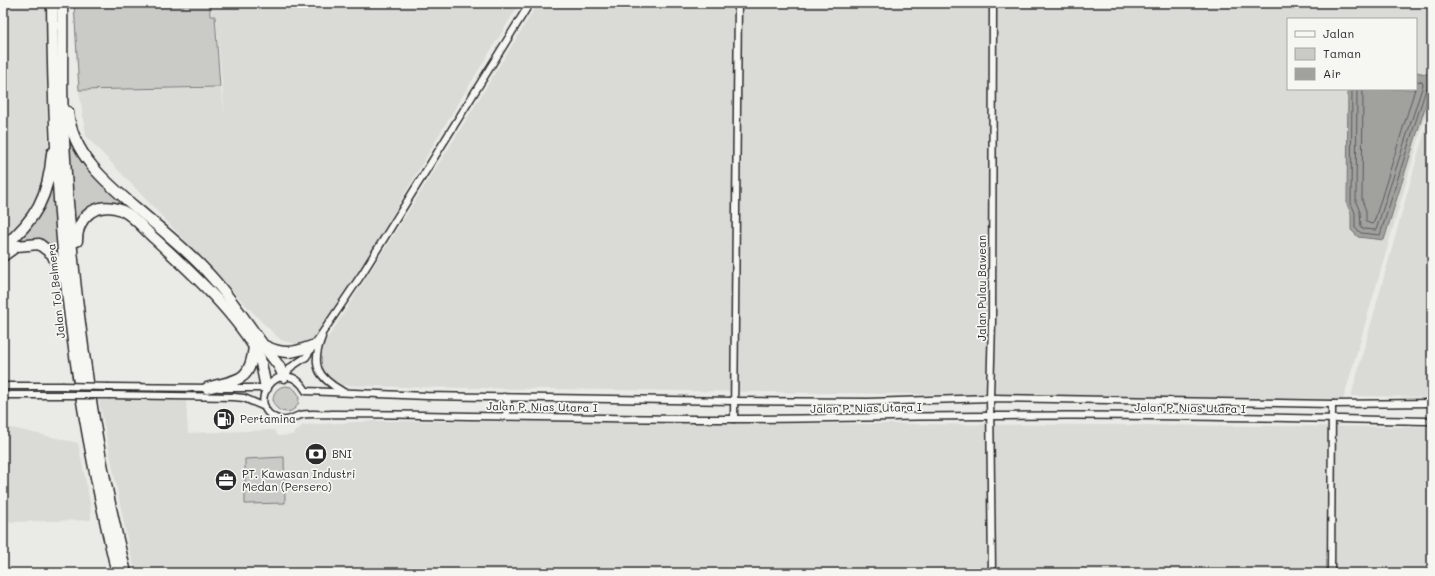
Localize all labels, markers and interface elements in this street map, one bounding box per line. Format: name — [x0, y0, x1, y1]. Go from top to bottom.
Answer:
legend — [1287, 18, 1417, 90]
text: Jalan — [1323, 25, 1354, 41]
text: Taman — [1323, 45, 1361, 61]
text: Air — [1323, 65, 1341, 81]
street label: Jalan Pulau Bawean — [974, 235, 989, 341]
street label: Jalan Tol Belmera — [43, 243, 68, 339]
street label: Jalan P. Nias Utara I — [486, 398, 598, 415]
street label: Jalan P. Nias Utara I — [810, 399, 922, 416]
street label: Jalan P. Nias Utara I — [1134, 399, 1246, 416]
fuel station icon: Pertamina — [211, 406, 237, 432]
place label: Pertamina — [240, 411, 296, 426]
bank icon: BNI — [303, 441, 329, 467]
place label: BNI — [332, 446, 352, 461]
place label: PT. Kawasan Industri Medan (Persero) — [242, 466, 355, 494]
office icon: PT. Kawasan Industri Medan (Persero) — [213, 467, 239, 493]

